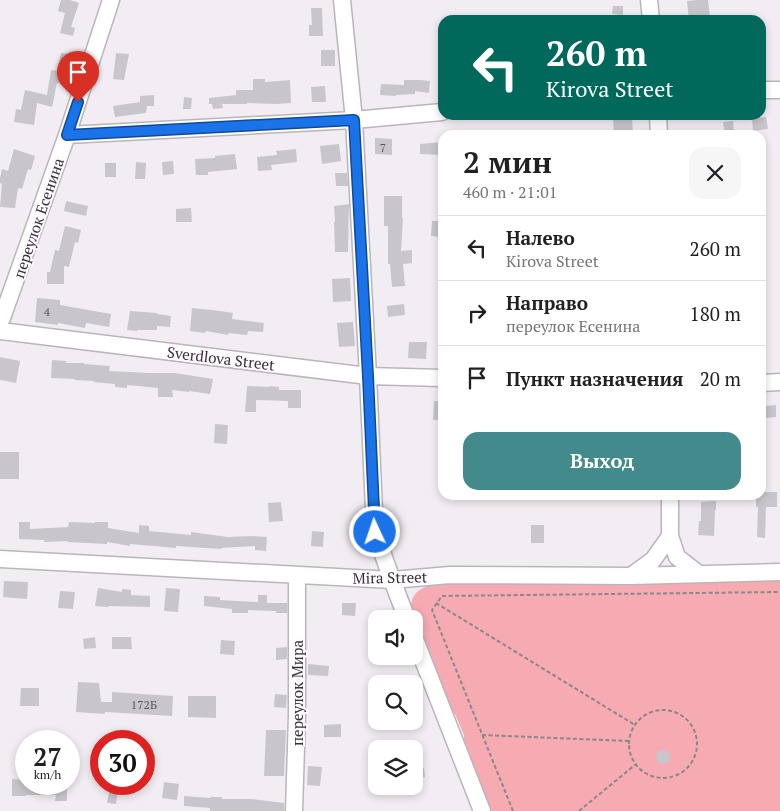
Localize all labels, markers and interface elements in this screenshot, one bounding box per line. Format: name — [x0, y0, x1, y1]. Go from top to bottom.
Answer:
text: 260 m — [546, 30, 647, 76]
icon: left — [463, 35, 528, 100]
pin — [57, 51, 99, 102]
icon: arrive — [64, 58, 92, 86]
text: Kirova Street — [546, 74, 673, 103]
house number: 7 — [380, 140, 386, 155]
text: 2 мин — [463, 142, 552, 182]
button: close — [689, 147, 741, 199]
street label: переулок Есенина — [8, 155, 68, 281]
text: 460 m · 21:01 — [463, 181, 557, 203]
text: Налево — [506, 225, 575, 250]
icon: left — [463, 234, 491, 262]
text: 260 m — [690, 236, 741, 261]
text: Kirova Street — [506, 250, 599, 272]
text: Направо — [506, 290, 588, 315]
icon: right — [463, 299, 491, 327]
text: 180 m — [690, 301, 741, 326]
house number: 4 — [44, 304, 51, 319]
text: переулок Есенина — [506, 315, 640, 337]
street label: Sverdlova Street — [166, 341, 276, 375]
icon: arrive — [463, 364, 491, 392]
text: Пункт назначения — [506, 366, 683, 391]
text: 20 m — [700, 366, 741, 391]
button: Выход — [463, 432, 741, 490]
position arrow — [348, 505, 400, 557]
street label: Mira Street — [353, 566, 428, 588]
map controls — [368, 610, 423, 795]
button: sound — [368, 610, 423, 665]
street label: переулок Мира — [287, 639, 307, 746]
button: search — [368, 675, 423, 730]
house number: 172Б — [131, 697, 157, 712]
speed limit sign: 30 — [90, 730, 155, 795]
text: 27 — [33, 740, 62, 773]
button: layers — [368, 740, 423, 795]
text: km/h — [34, 767, 61, 782]

